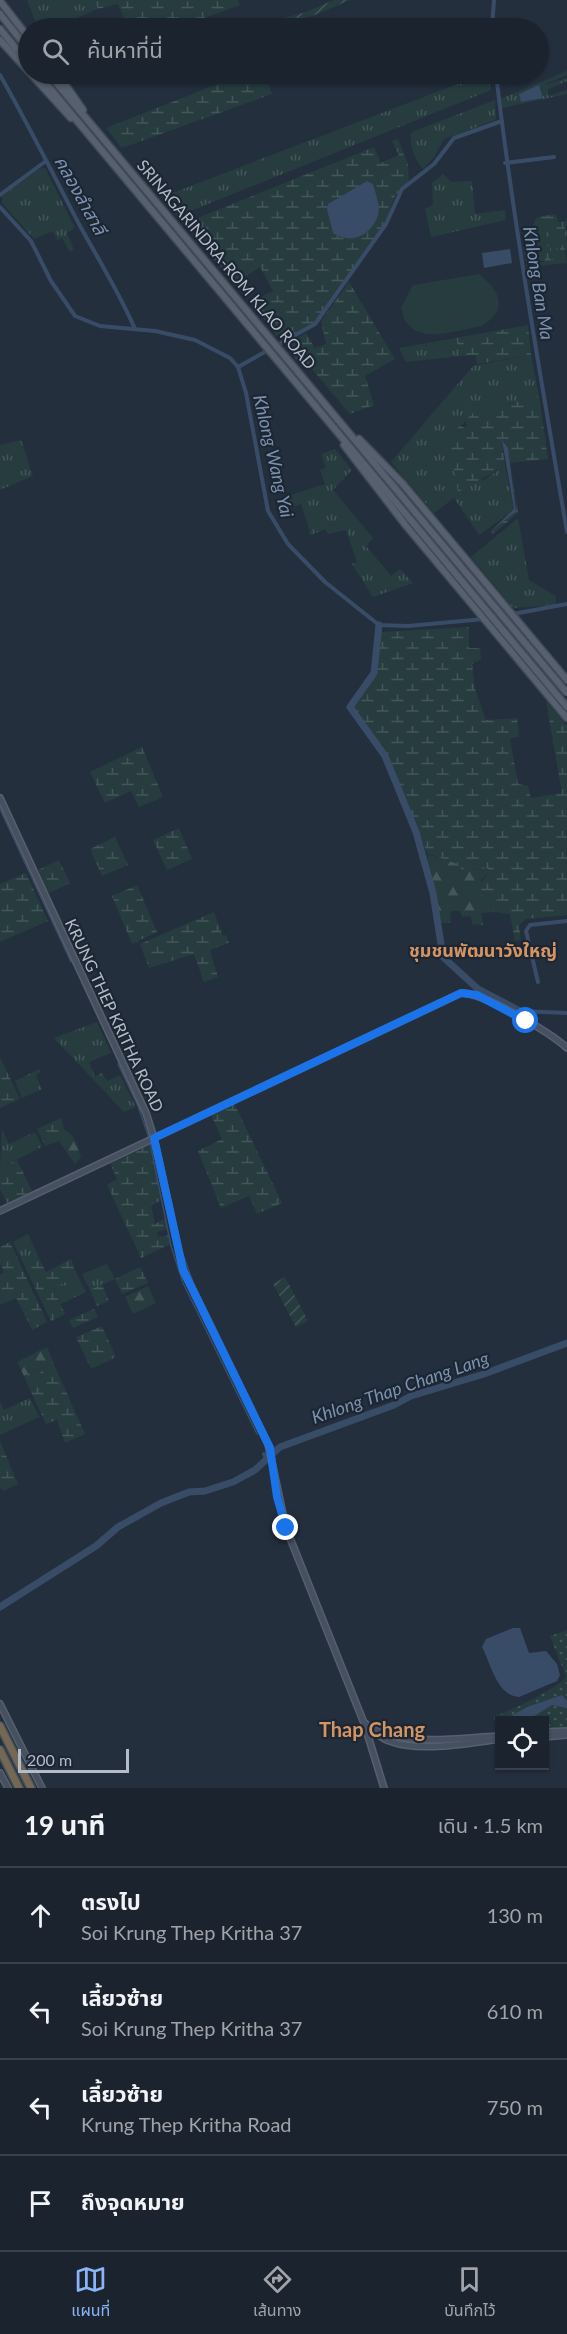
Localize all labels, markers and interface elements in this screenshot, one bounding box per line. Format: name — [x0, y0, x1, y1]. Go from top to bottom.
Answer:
search box — [18, 18, 549, 84]
icon: search — [39, 35, 72, 68]
text: ค้นหาที่นี่ — [87, 36, 163, 63]
water label: คลองลำสาลี — [50, 152, 113, 240]
street label: SRINAGARINDRA-ROM KLAO ROAD — [134, 155, 320, 373]
water label: Khlong Ban Ma — [519, 225, 559, 341]
water label: Khlong Wang Yai — [249, 392, 299, 520]
street label: KRUNG THEP KRITHA ROAD — [62, 916, 168, 1114]
district label: ชุมชนพัฒนาวังใหญ่ — [409, 939, 557, 962]
route start — [512, 1007, 538, 1033]
water label: Khlong Thap Chang Lang — [308, 1346, 492, 1428]
route end — [272, 1514, 298, 1540]
map controls — [495, 1716, 549, 1770]
button: locate — [495, 1716, 549, 1770]
district label: Thap Chang — [319, 1717, 425, 1741]
scale bar — [18, 1746, 129, 1774]
text: 200 m — [27, 1750, 72, 1769]
text: 19 นาที — [24, 1809, 105, 1841]
text: เดิน · 1.5 km — [438, 1813, 543, 1837]
text: ตรงไป — [81, 1888, 141, 1915]
icon: ahead — [24, 1899, 57, 1932]
text: 130 m — [487, 1903, 543, 1927]
text: Soi Krung Thep Kritha 37 — [81, 1920, 302, 1944]
text: เลี้ยวซ้าย — [81, 1984, 163, 2011]
icon: left — [24, 1995, 57, 2028]
text: 610 m — [487, 1999, 543, 2023]
text: Soi Krung Thep Kritha 37 — [81, 2016, 302, 2040]
text: เลี้ยวซ้าย — [81, 2080, 163, 2107]
icon: left — [24, 2091, 57, 2124]
text: 750 m — [487, 2095, 543, 2119]
text: Krung Thep Kritha Road — [81, 2112, 292, 2136]
icon: arrive — [24, 2187, 57, 2220]
text: ถึงจุดหมาย — [81, 2188, 185, 2215]
tab: แผนที่ — [71, 2263, 110, 2323]
tab: เส้นทาง — [253, 2263, 301, 2323]
tab: บันทึกไว้ — [444, 2263, 496, 2323]

